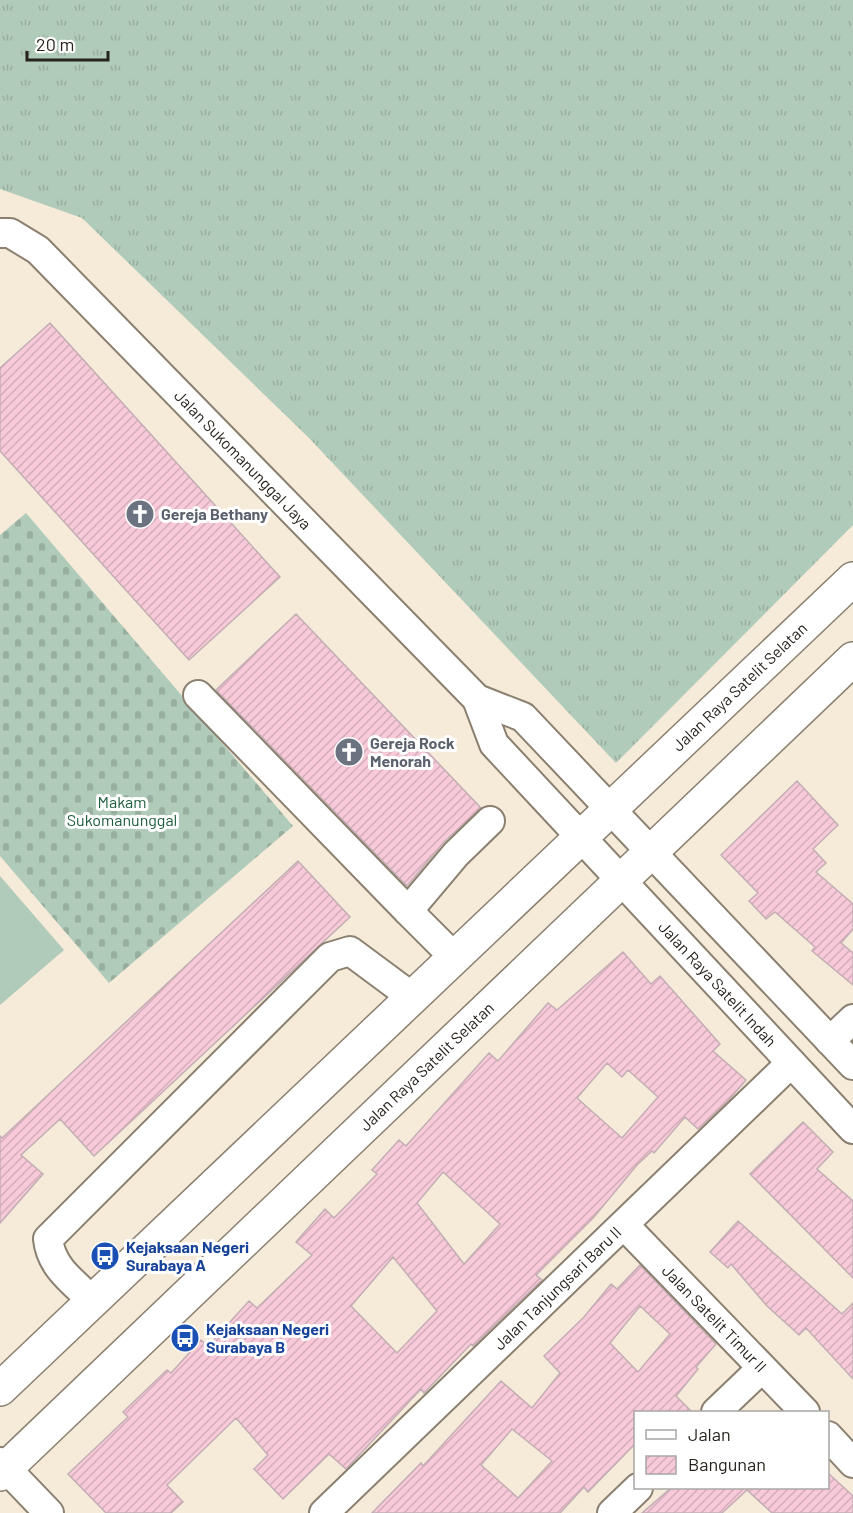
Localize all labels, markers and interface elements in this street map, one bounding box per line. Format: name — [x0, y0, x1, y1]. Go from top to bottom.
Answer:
scale bar — [27, 24, 108, 62]
text: 20 m — [36, 33, 74, 55]
street label: Jalan Sukomanunggal Jaya — [171, 386, 316, 533]
church icon: Gereja Bethany — [124, 498, 156, 530]
place label: Gereja Bethany — [161, 504, 268, 523]
street label: Jalan Raya Satelit Selatan — [668, 618, 811, 755]
place label: Gereja Rock Menorah — [370, 733, 455, 770]
church icon: Gereja Rock Menorah — [333, 736, 365, 768]
park label: Makam Sukomanunggal — [67, 792, 177, 829]
street label: Jalan Raya Satelit Indah — [655, 917, 781, 1050]
street label: Jalan Raya Satelit Selatan — [355, 998, 497, 1135]
street label: Jalan Tanjungsari Baru II — [489, 1222, 625, 1353]
place label: Kejaksaan Negeri Surabaya A — [126, 1237, 249, 1274]
bus stop icon: Kejaksaan Negeri Surabaya A — [89, 1240, 121, 1272]
street label: Jalan Satelit Timur II — [659, 1261, 771, 1376]
place label: Kejaksaan Negeri Surabaya B — [206, 1319, 329, 1356]
bus stop icon: Kejaksaan Negeri Surabaya B — [169, 1322, 201, 1354]
legend — [634, 1411, 829, 1489]
text: Jalan — [688, 1423, 731, 1445]
text: Bangunan — [688, 1453, 766, 1475]

